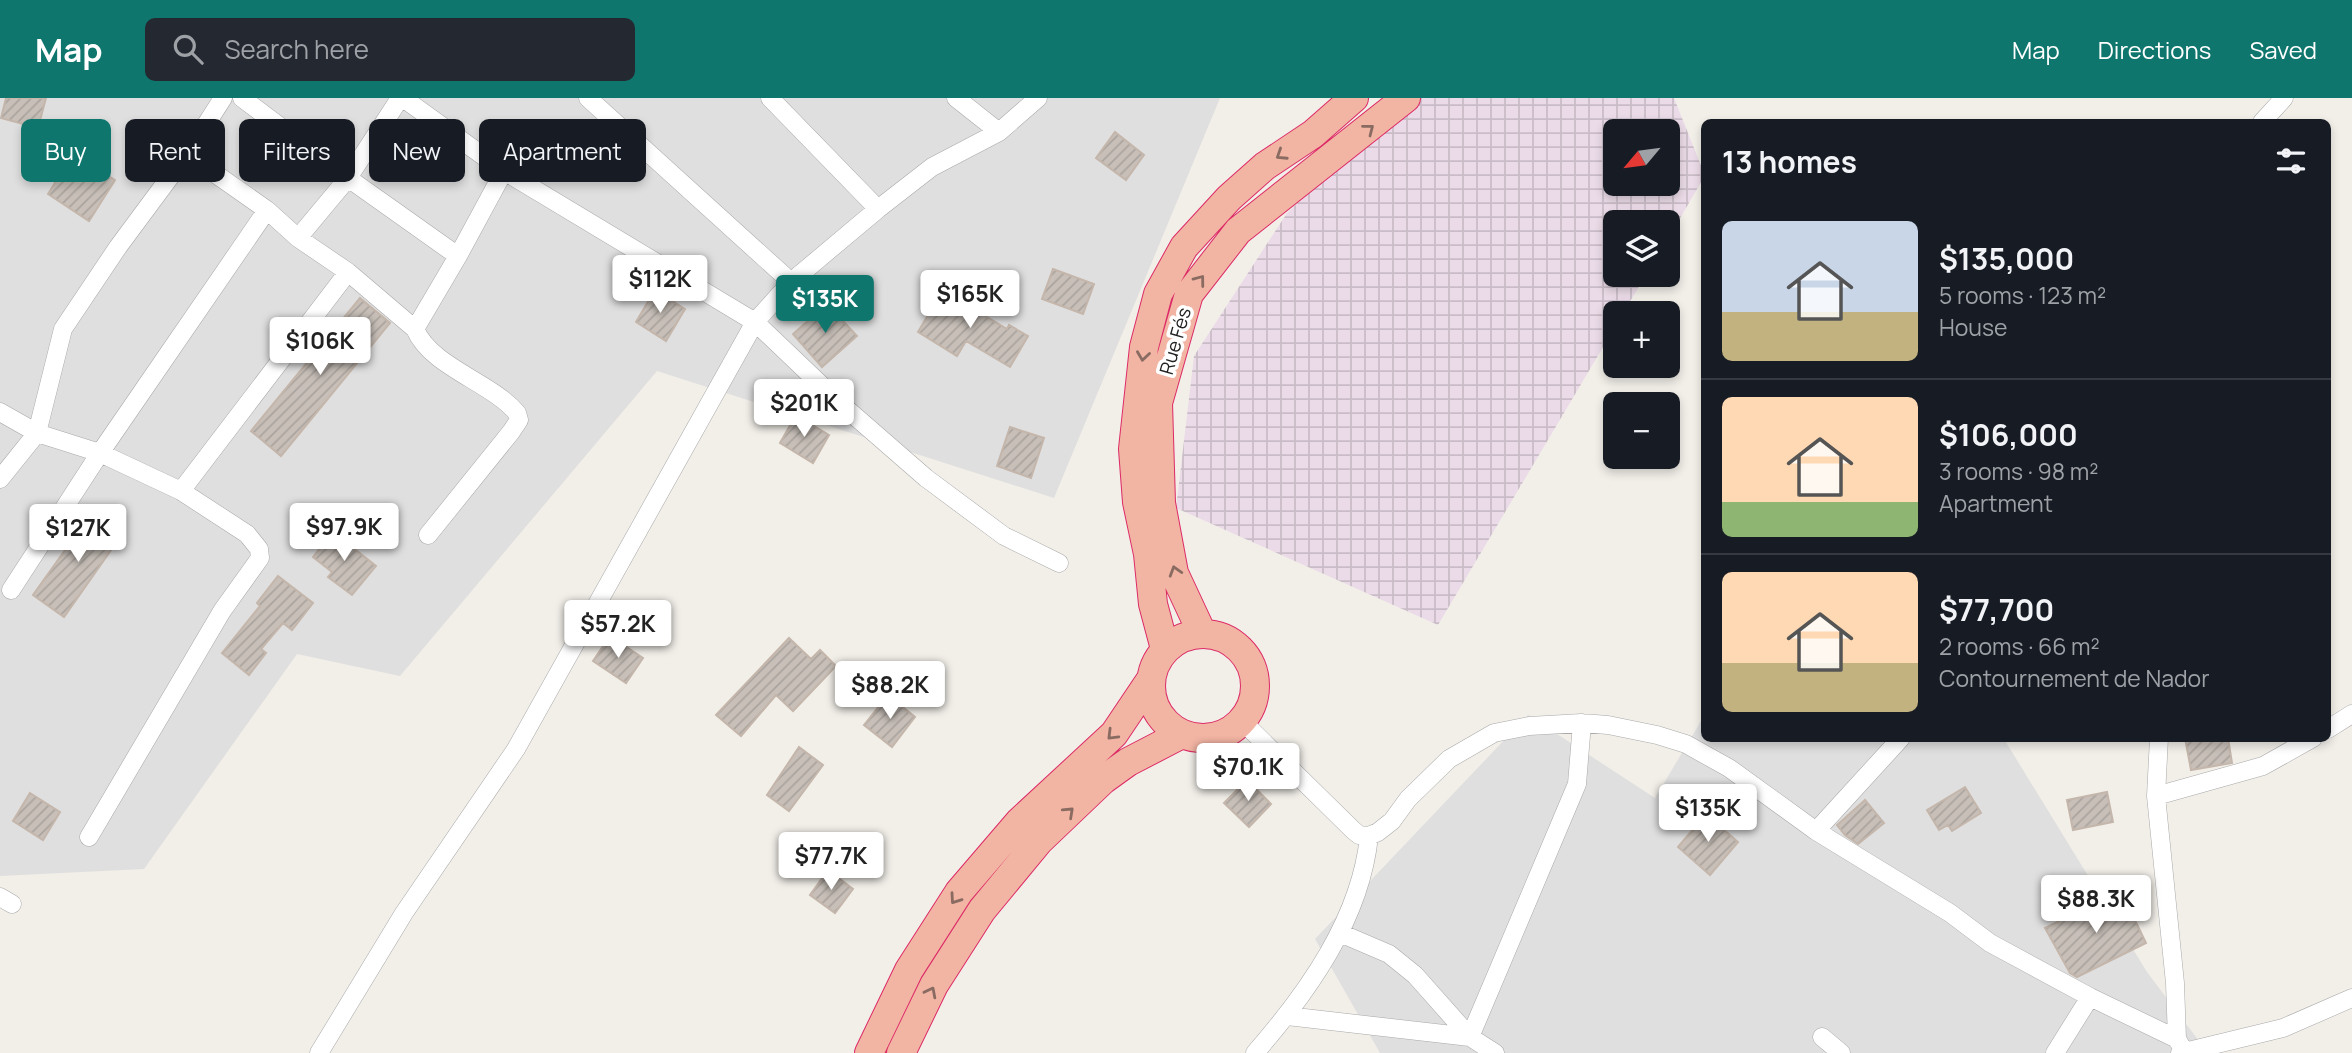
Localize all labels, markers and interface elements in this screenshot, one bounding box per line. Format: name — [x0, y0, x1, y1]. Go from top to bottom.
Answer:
search box — [145, 18, 635, 81]
text: Map — [35, 27, 103, 72]
icon: search — [169, 30, 207, 68]
text: Search here — [225, 31, 369, 67]
text: Map — [2012, 33, 2060, 66]
text: Directions — [2098, 33, 2211, 66]
text: Saved — [2249, 33, 2317, 66]
chip: Buy — [21, 119, 111, 182]
chip: Rent — [125, 119, 225, 182]
chip: Filters — [239, 119, 355, 182]
chip: New — [369, 119, 465, 182]
chip: Apartment — [479, 119, 646, 182]
north arrow — [1603, 119, 1680, 196]
map controls — [1603, 119, 1680, 469]
one-way arrow — [1361, 124, 1373, 137]
text: 13 homes — [1722, 141, 1857, 182]
icon: filters — [2272, 142, 2310, 180]
one-way arrow — [1276, 147, 1289, 159]
button: layers — [1603, 210, 1680, 287]
text: $135,000 — [1939, 238, 2074, 279]
icon: home — [1778, 249, 1862, 333]
pin: $112K — [611, 256, 709, 315]
text: $112K — [628, 262, 692, 294]
pin: $165K — [921, 271, 1019, 330]
pin: $135K — [776, 275, 874, 335]
one-way arrow — [1192, 275, 1205, 287]
text: $165K — [936, 277, 1004, 309]
text: 5 rooms · 123 m² — [1939, 279, 2106, 311]
text: $135K — [792, 282, 858, 314]
button: + — [1603, 301, 1680, 378]
street label: Rue Fés — [1153, 305, 1197, 377]
text: House — [1939, 311, 2008, 343]
pin: $106K — [271, 317, 369, 377]
text: $106K — [286, 324, 354, 356]
one-way arrow — [1136, 350, 1151, 362]
pin: $201K — [755, 380, 853, 439]
text: $201K — [770, 386, 838, 418]
button: − — [1603, 392, 1680, 469]
text: $106,000 — [1939, 414, 2078, 455]
icon: home — [1778, 425, 1862, 509]
text: 3 rooms · 98 m² — [1939, 455, 2099, 487]
text: Apartment — [1939, 487, 2053, 519]
pin: $127K — [29, 504, 127, 564]
pin: $97.9K — [287, 504, 401, 563]
text: $97.9K — [306, 510, 382, 542]
text: $127K — [45, 511, 111, 543]
one-way arrow — [1168, 565, 1183, 577]
text: $77,700 — [1939, 589, 2054, 630]
icon: home — [1778, 600, 1862, 684]
pin: $57.2K — [561, 601, 675, 660]
text: $57.2K — [580, 607, 656, 639]
text: 2 rooms · 66 m² — [1939, 630, 2100, 662]
pin: $88.2K — [833, 662, 947, 721]
text: Contournement de Nador — [1939, 662, 2209, 694]
text: $88.2K — [851, 668, 929, 700]
one-way arrow — [1107, 727, 1120, 740]
pin: $70.1K — [1191, 744, 1305, 803]
text: $70.1K — [1212, 750, 1284, 782]
pin: $135K — [1659, 784, 1757, 844]
text: $135K — [1675, 791, 1741, 823]
one-way arrow — [1061, 808, 1074, 821]
pin: $77.7K — [774, 832, 888, 892]
text: $77.7K — [795, 839, 867, 871]
pin: $88.3K — [2039, 876, 2153, 935]
text: $88.3K — [2057, 882, 2135, 914]
one-way arrow — [951, 891, 963, 904]
one-way arrow — [922, 986, 936, 999]

